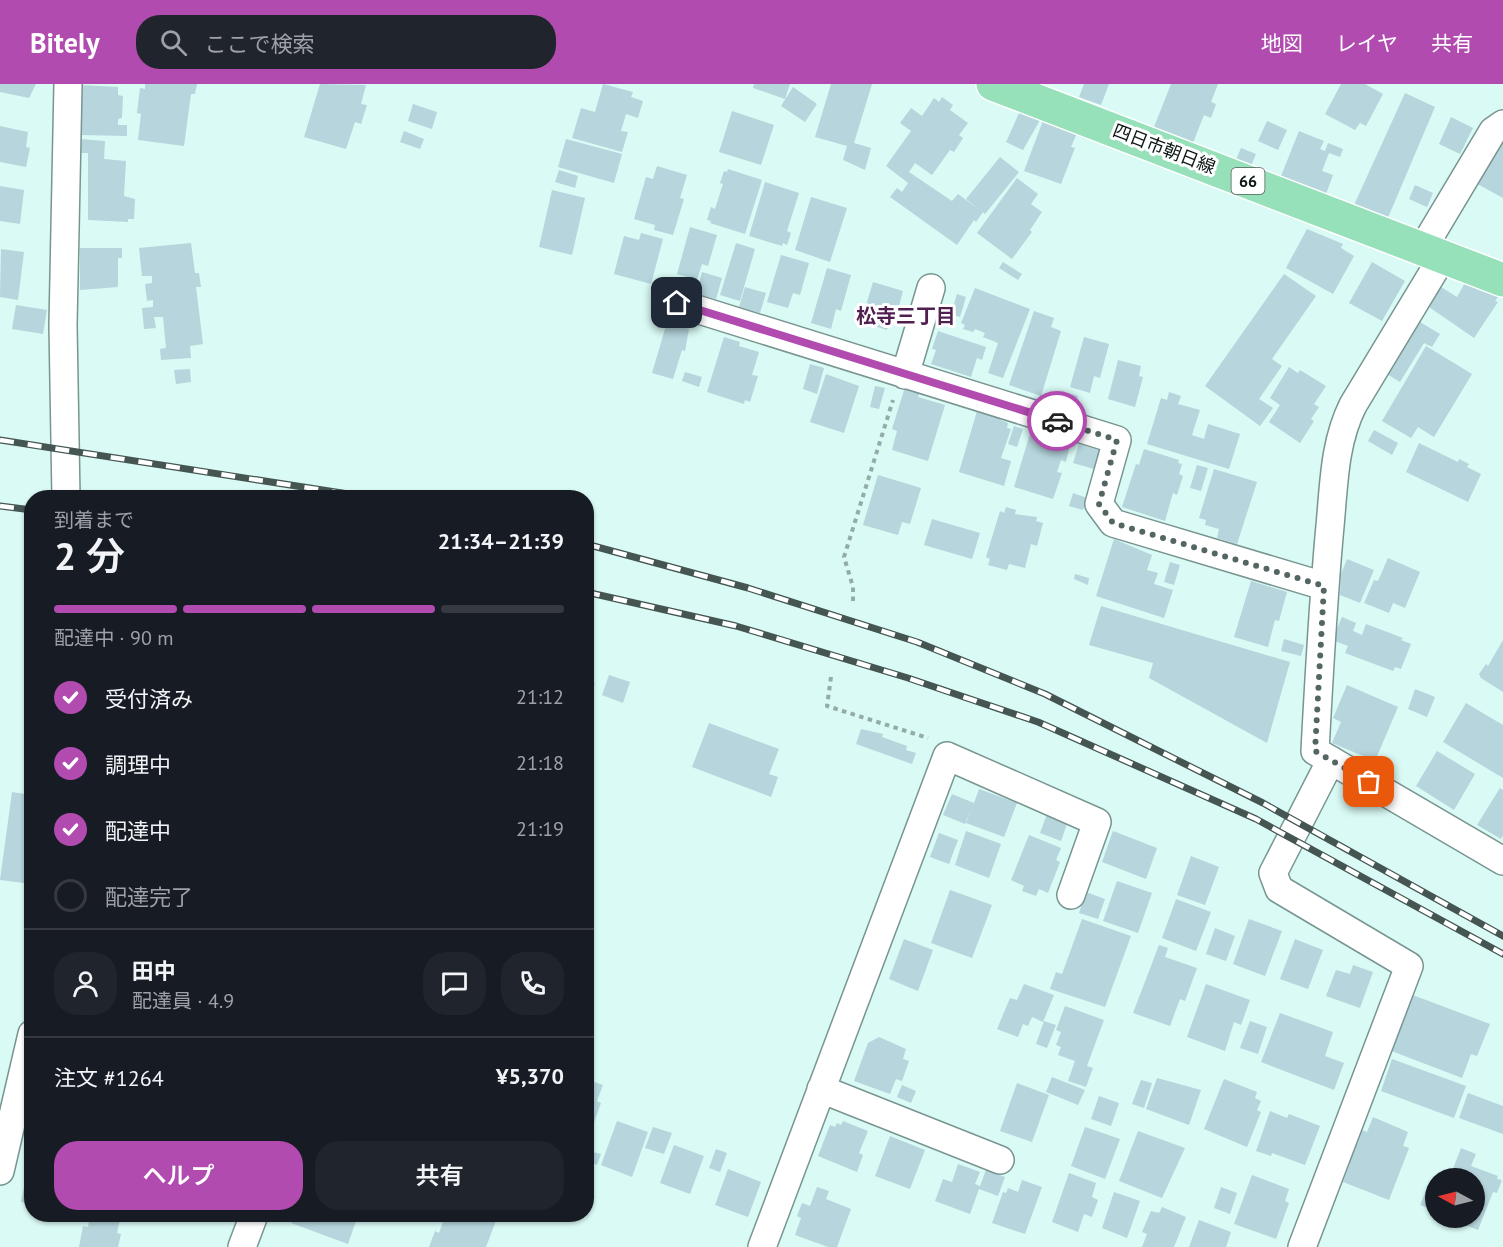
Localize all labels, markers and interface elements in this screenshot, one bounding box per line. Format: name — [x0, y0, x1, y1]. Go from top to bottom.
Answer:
search box — [136, 15, 556, 69]
text: Bitely — [30, 24, 100, 61]
icon: search — [157, 26, 190, 59]
text: ここで検索 — [205, 30, 315, 58]
text: 地図 — [1261, 30, 1303, 57]
text: レイヤ — [1336, 30, 1398, 57]
text: 共有 — [1431, 30, 1473, 57]
street label: 四日市朝日線 — [1110, 118, 1219, 179]
road number: 66 — [1232, 168, 1264, 194]
pin — [651, 277, 702, 328]
icon: home — [660, 286, 693, 319]
district label: 松寺三丁目 — [856, 303, 956, 329]
courier — [1027, 391, 1087, 451]
icon: car — [1041, 405, 1074, 438]
text: 到着まで — [54, 507, 134, 533]
text: 21:34–21:39 — [438, 527, 564, 555]
text: 2 分 — [54, 530, 125, 581]
text: 配達中 · 90 m — [54, 625, 173, 651]
icon: check — [54, 681, 87, 714]
text: 21:12 — [516, 684, 564, 710]
text: 受付済み — [105, 685, 193, 713]
icon: check — [54, 747, 87, 780]
text: 21:18 — [516, 750, 564, 776]
text: 調理中 — [105, 751, 171, 779]
pin — [1343, 756, 1394, 807]
icon: bag — [1352, 765, 1385, 798]
icon: check — [54, 813, 87, 846]
text: 21:19 — [516, 816, 564, 842]
text: 配達中 — [105, 817, 171, 845]
text: 配達完了 — [105, 883, 193, 911]
button: person — [54, 952, 117, 1015]
button: chat — [423, 952, 486, 1015]
button: phone — [501, 952, 564, 1015]
text: 田中 — [132, 957, 176, 985]
text: 配達員 · 4.9 — [132, 988, 234, 1014]
text: ¥5,370 — [496, 1062, 564, 1090]
text: 注文 #1264 — [54, 1064, 164, 1092]
button: ヘルプ — [54, 1141, 303, 1210]
button: 共有 — [315, 1141, 564, 1210]
north arrow — [1425, 1168, 1485, 1228]
map controls — [1425, 1168, 1485, 1228]

